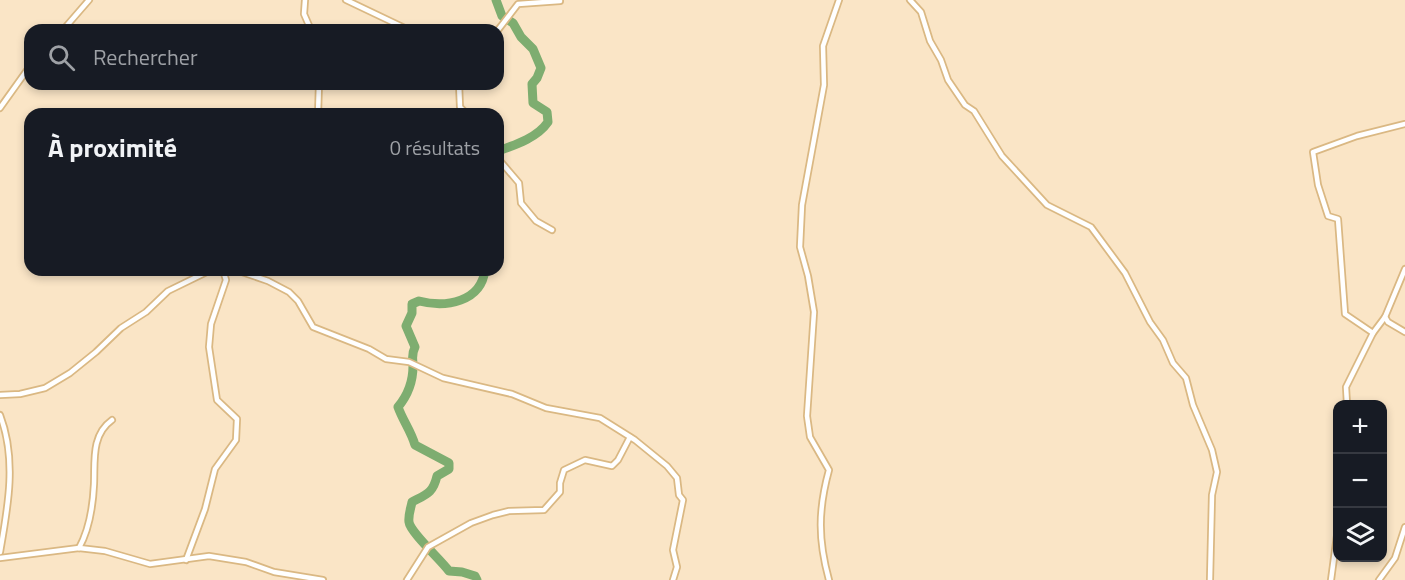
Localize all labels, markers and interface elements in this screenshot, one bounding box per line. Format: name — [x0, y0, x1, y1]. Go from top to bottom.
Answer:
search box — [24, 24, 504, 90]
text: Rechercher — [93, 40, 198, 74]
icon: search — [45, 41, 78, 74]
text: À proximité — [48, 128, 177, 167]
text: 0 résultats — [390, 132, 480, 163]
map controls — [1333, 400, 1387, 562]
button: + — [1333, 400, 1387, 454]
button: − — [1333, 454, 1387, 508]
button: layers — [1333, 508, 1387, 562]

